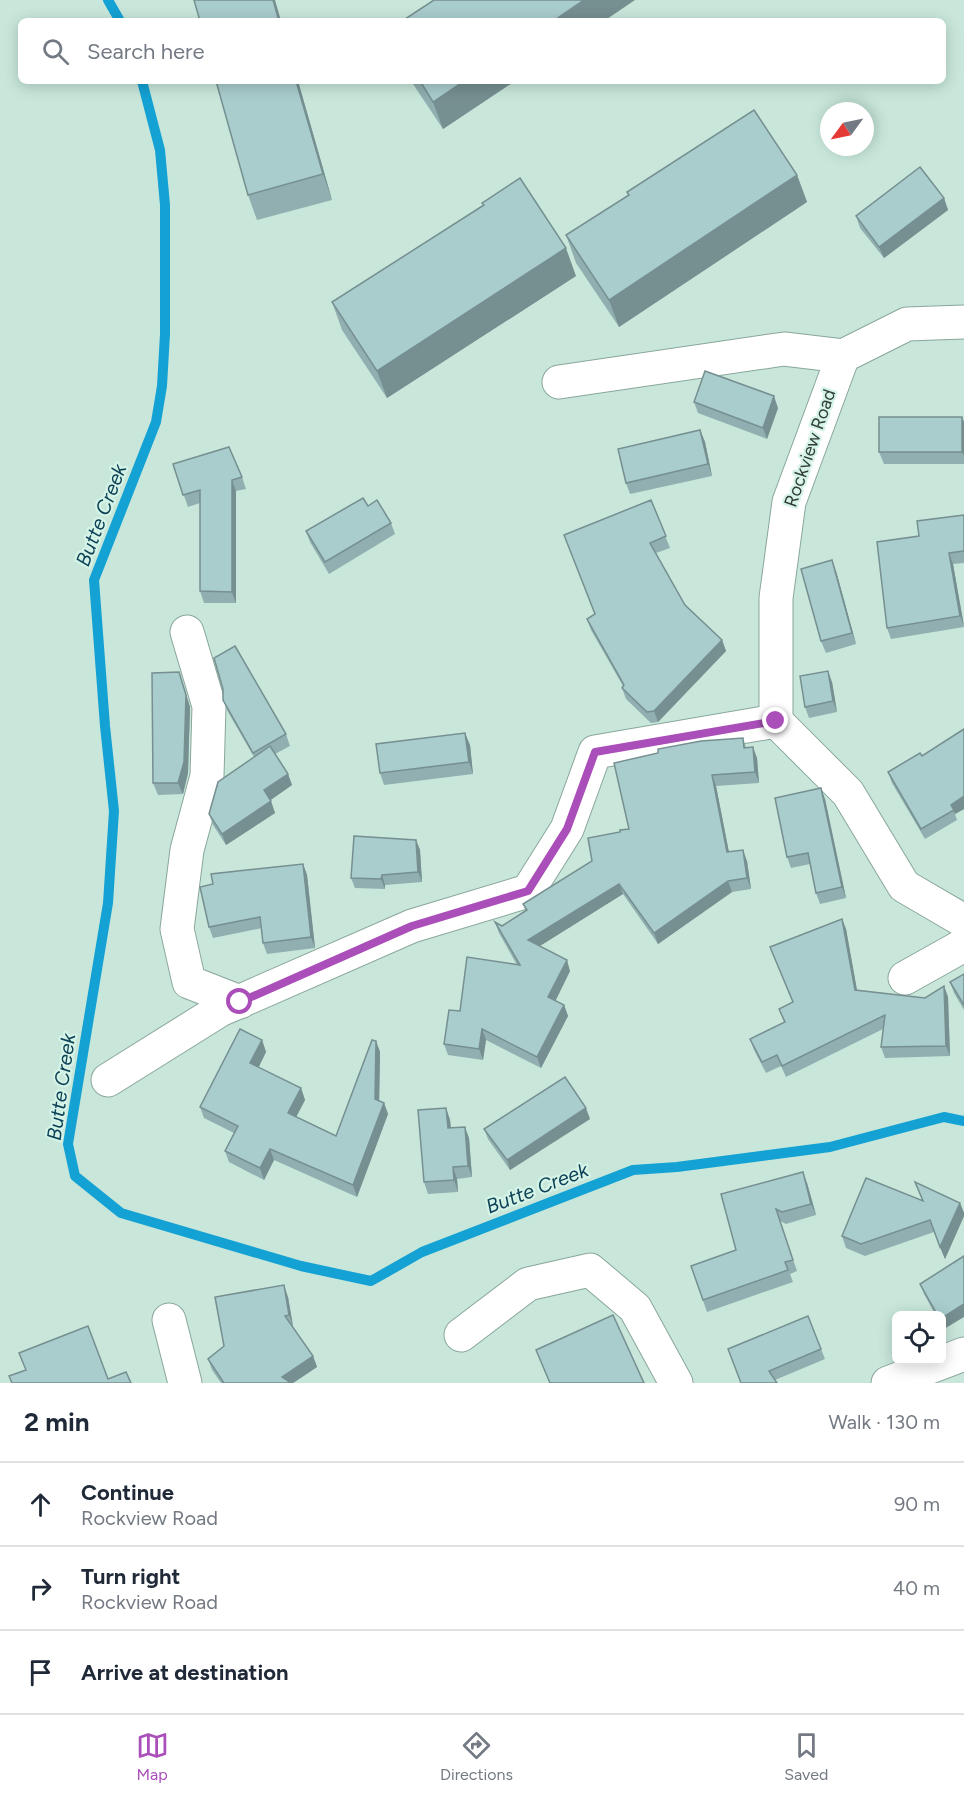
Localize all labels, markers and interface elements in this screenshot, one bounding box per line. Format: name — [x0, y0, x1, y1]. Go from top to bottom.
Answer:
search box — [18, 18, 946, 84]
icon: search — [39, 35, 72, 68]
text: Search here — [87, 38, 205, 65]
north arrow — [820, 102, 874, 156]
street label: Rockview Road — [780, 386, 840, 510]
water label: Butte Creek — [71, 459, 132, 569]
route end — [762, 707, 788, 733]
route start — [226, 988, 252, 1014]
water label: Butte Creek — [42, 1031, 81, 1142]
water label: Butte Creek — [483, 1157, 593, 1218]
map controls — [892, 1311, 946, 1365]
button: locate — [892, 1311, 946, 1365]
text: 2 min — [24, 1406, 90, 1438]
text: Walk · 130 m — [828, 1410, 940, 1434]
text: Continue — [81, 1479, 174, 1506]
icon: ahead — [24, 1488, 57, 1521]
text: 90 m — [894, 1492, 940, 1516]
text: Rockview Road — [81, 1506, 218, 1530]
text: Turn right — [81, 1563, 180, 1590]
icon: right — [24, 1572, 57, 1605]
text: 40 m — [893, 1576, 940, 1600]
text: Rockview Road — [81, 1590, 218, 1614]
icon: arrive — [24, 1656, 57, 1689]
text: Arrive at destination — [81, 1659, 289, 1686]
tab: Map — [136, 1729, 169, 1784]
tab: Directions — [440, 1729, 513, 1784]
tab: Saved — [784, 1729, 828, 1784]

